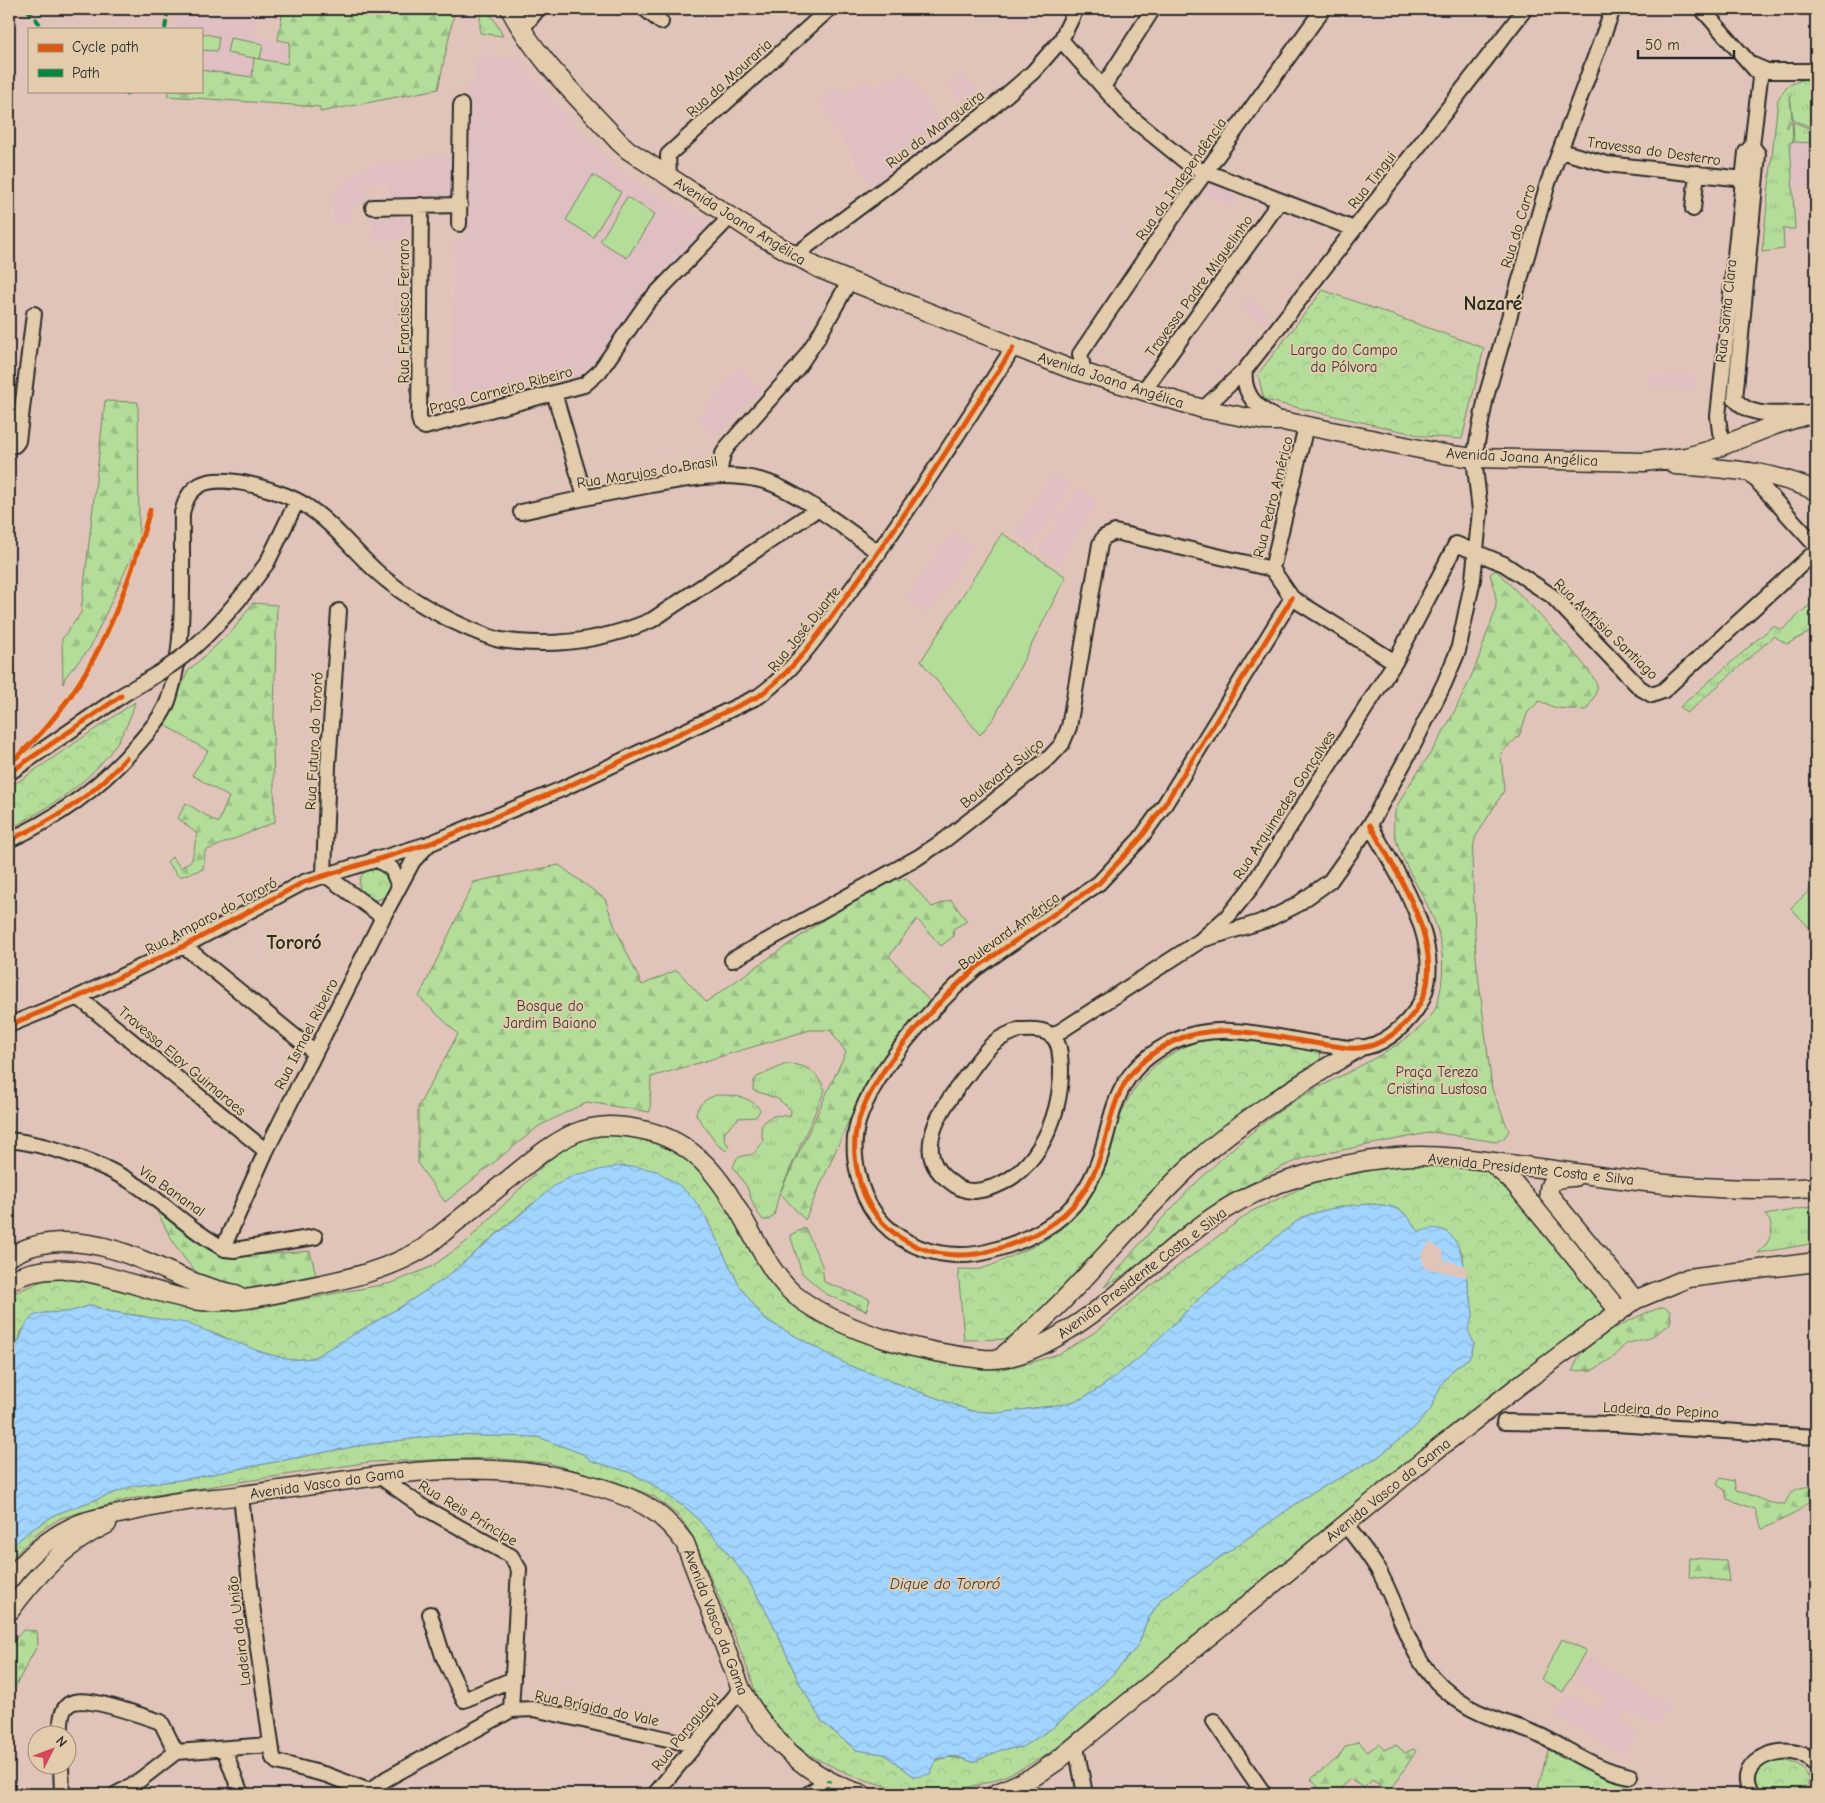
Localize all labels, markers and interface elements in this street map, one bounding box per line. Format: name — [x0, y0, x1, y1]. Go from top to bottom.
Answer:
legend — [28, 28, 202, 92]
scale bar — [1638, 28, 1734, 60]
street label: Rua da Mouraria — [683, 35, 775, 121]
text: 50 m — [1645, 36, 1680, 54]
text: Cycle path — [72, 38, 139, 56]
text: Path — [72, 64, 100, 82]
street label: Rua da Mangueira — [882, 86, 988, 172]
street label: Rua da Independência — [1132, 114, 1230, 244]
street label: Travessa do Desterro — [1586, 133, 1722, 169]
street label: Rua Tingui — [1344, 148, 1400, 212]
street label: Avenida Joana Angélica — [671, 173, 809, 269]
street label: Rua do Carro — [1497, 182, 1539, 270]
street label: Travessa Padre Miguelinho — [1141, 211, 1257, 361]
street label: Rua Francisco Ferraro — [395, 238, 413, 384]
street label: Rua Santa Clara — [1712, 258, 1740, 364]
district label: Nazaré — [1464, 292, 1523, 315]
park label: Largo do Campo da Pólvora — [1290, 341, 1398, 376]
street label: Avenida Joana Angélica — [1036, 348, 1186, 412]
street label: Praça Carneiro Ribeiro — [427, 362, 575, 418]
street label: Rua Pedro Américo — [1249, 434, 1297, 560]
street label: Avenida Joana Angélica — [1445, 444, 1599, 470]
street label: Rua Marujos do Brasil — [575, 452, 719, 492]
street label: Rua Anfrisia Santiago — [1550, 575, 1662, 683]
street label: Rua José Duarte — [764, 582, 844, 675]
street label: Rua Futuro do Tororó — [301, 671, 327, 811]
street label: Rua Arquimedes Gonçalves — [1229, 727, 1339, 883]
street label: Boulevard Suiço — [957, 734, 1047, 812]
street label: Rua Amparo do Tororó — [142, 873, 280, 958]
street label: Boulevard América — [955, 888, 1063, 974]
district label: Tororó — [266, 931, 322, 954]
street label: Rua Ismael Ribeiro — [270, 975, 342, 1093]
park label: Bosque do Jardim Baiano — [503, 997, 597, 1032]
street label: Travessa Eloy Guimaraes — [115, 1002, 249, 1120]
park label: Praça Tereza Cristina Lustosa — [1387, 1063, 1487, 1098]
street label: Avenida Presidente Costa e Silva — [1427, 1149, 1635, 1189]
street label: Via Bananal — [135, 1162, 209, 1220]
street label: Avenida Presidente Costa e Silva — [1054, 1204, 1230, 1342]
street label: Ladeira do Pepino — [1603, 1398, 1719, 1422]
street label: Avenida Vasco da Gama — [1322, 1434, 1454, 1546]
street label: Avenida Vasco da Gama — [249, 1463, 405, 1503]
street label: Rua Reis Príncipe — [415, 1476, 521, 1550]
street label: Avenida Vasco da Gama — [680, 1546, 752, 1698]
street label: Ladeira da União — [223, 1575, 255, 1687]
water label: Dique do Tororó — [890, 1575, 1001, 1593]
street label: Rua Brígida do Vale — [533, 1686, 661, 1730]
street label: Rua Paraguaçu — [648, 1688, 722, 1774]
north arrow — [28, 1726, 78, 1776]
text: N — [52, 1733, 71, 1751]

